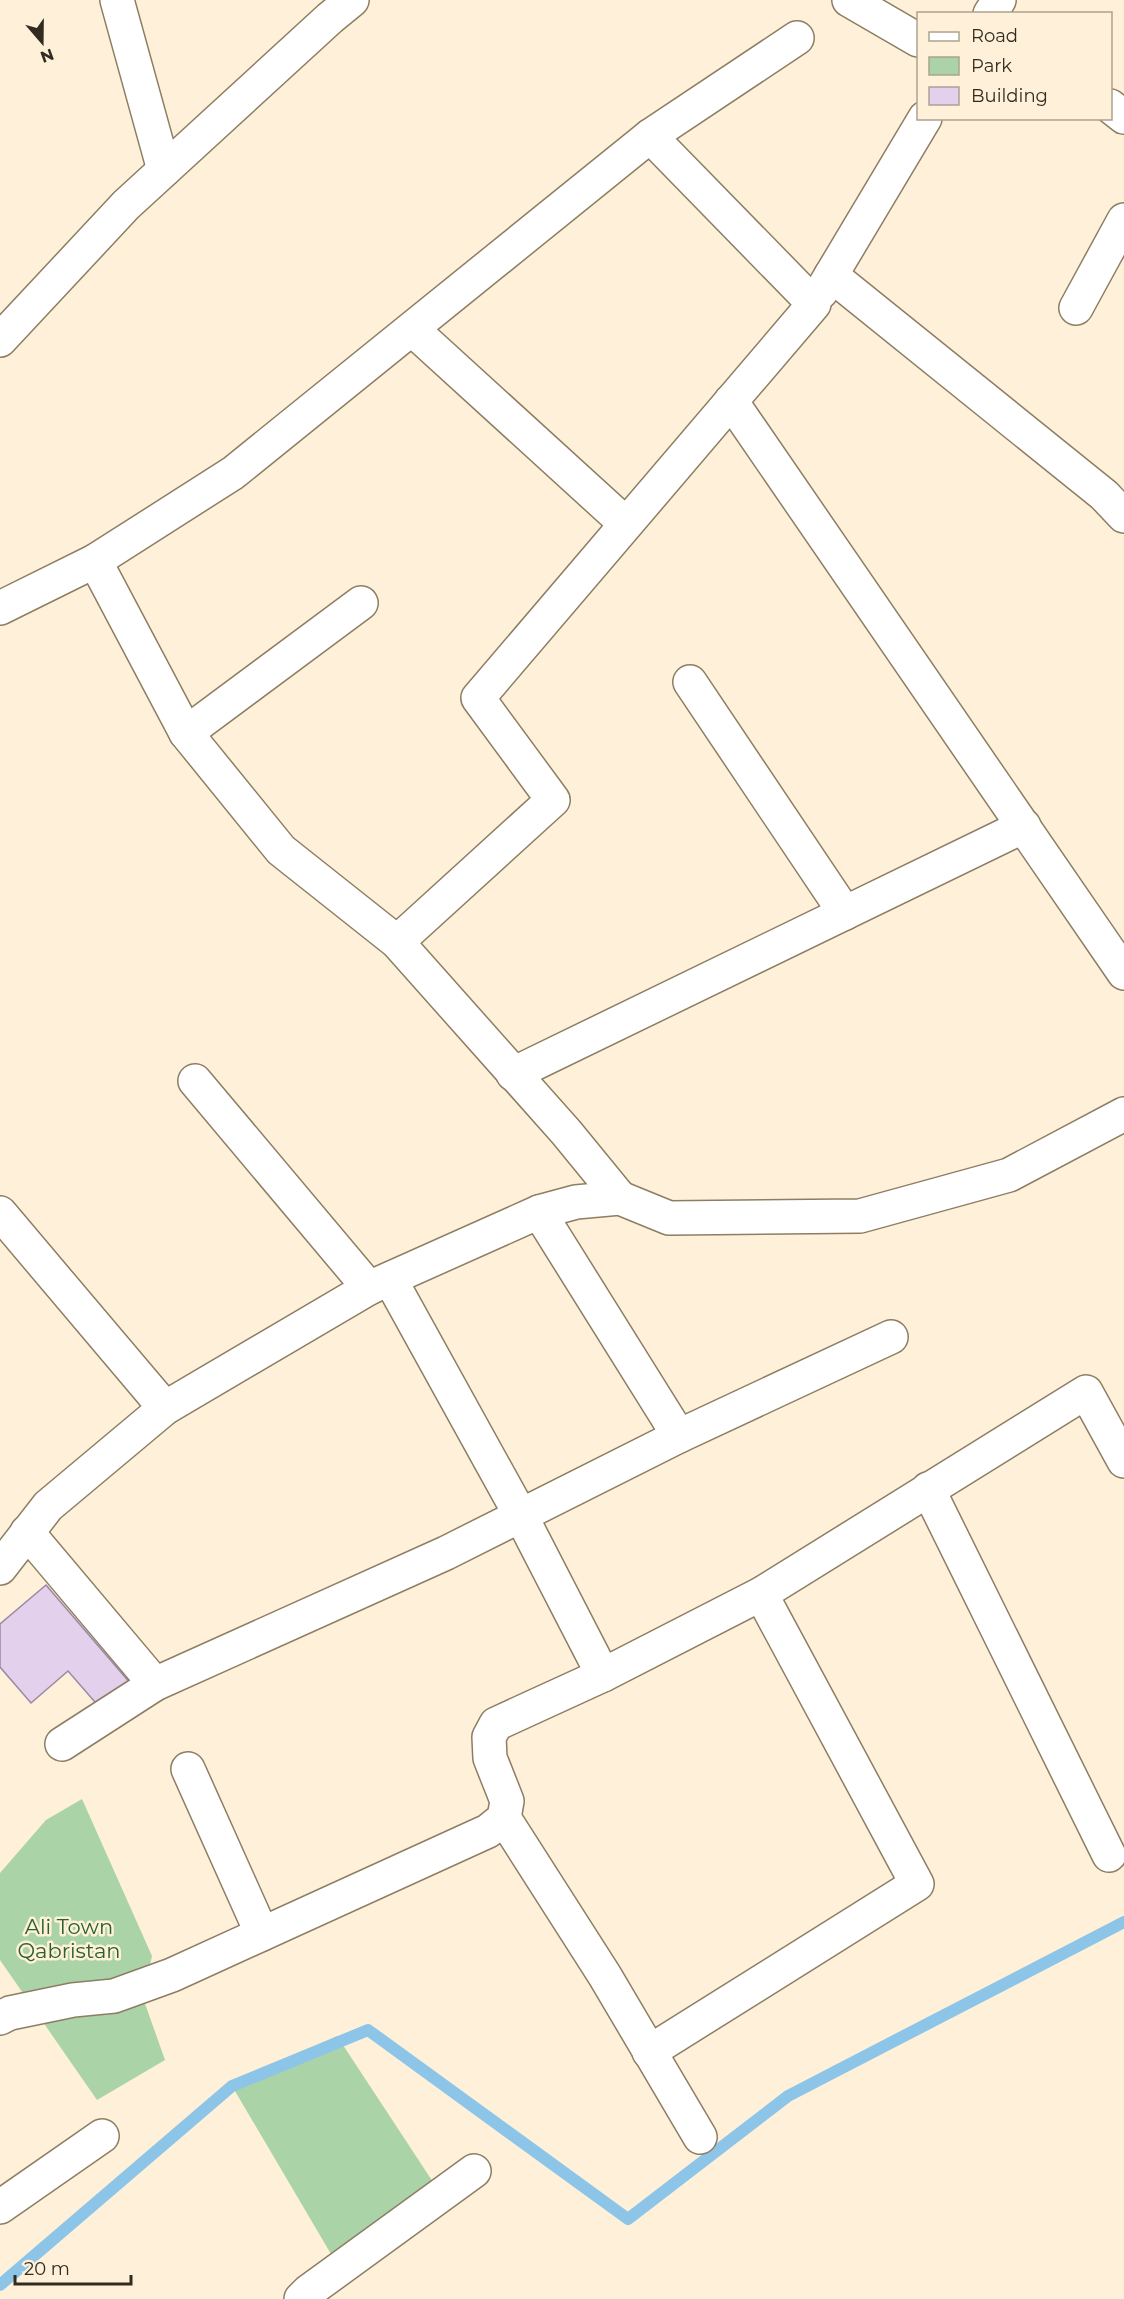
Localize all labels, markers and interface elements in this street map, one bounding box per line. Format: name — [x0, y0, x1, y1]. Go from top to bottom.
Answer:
north arrow — [12, 12, 72, 72]
legend — [917, 12, 1112, 120]
text: Road — [971, 25, 1018, 47]
text: N — [38, 44, 56, 67]
text: Park — [971, 55, 1012, 77]
text: Building — [971, 85, 1048, 107]
park label: Ali Town Qabristan — [17, 1914, 121, 1963]
scale bar — [15, 2248, 130, 2286]
text: 20 m — [24, 2258, 70, 2280]

